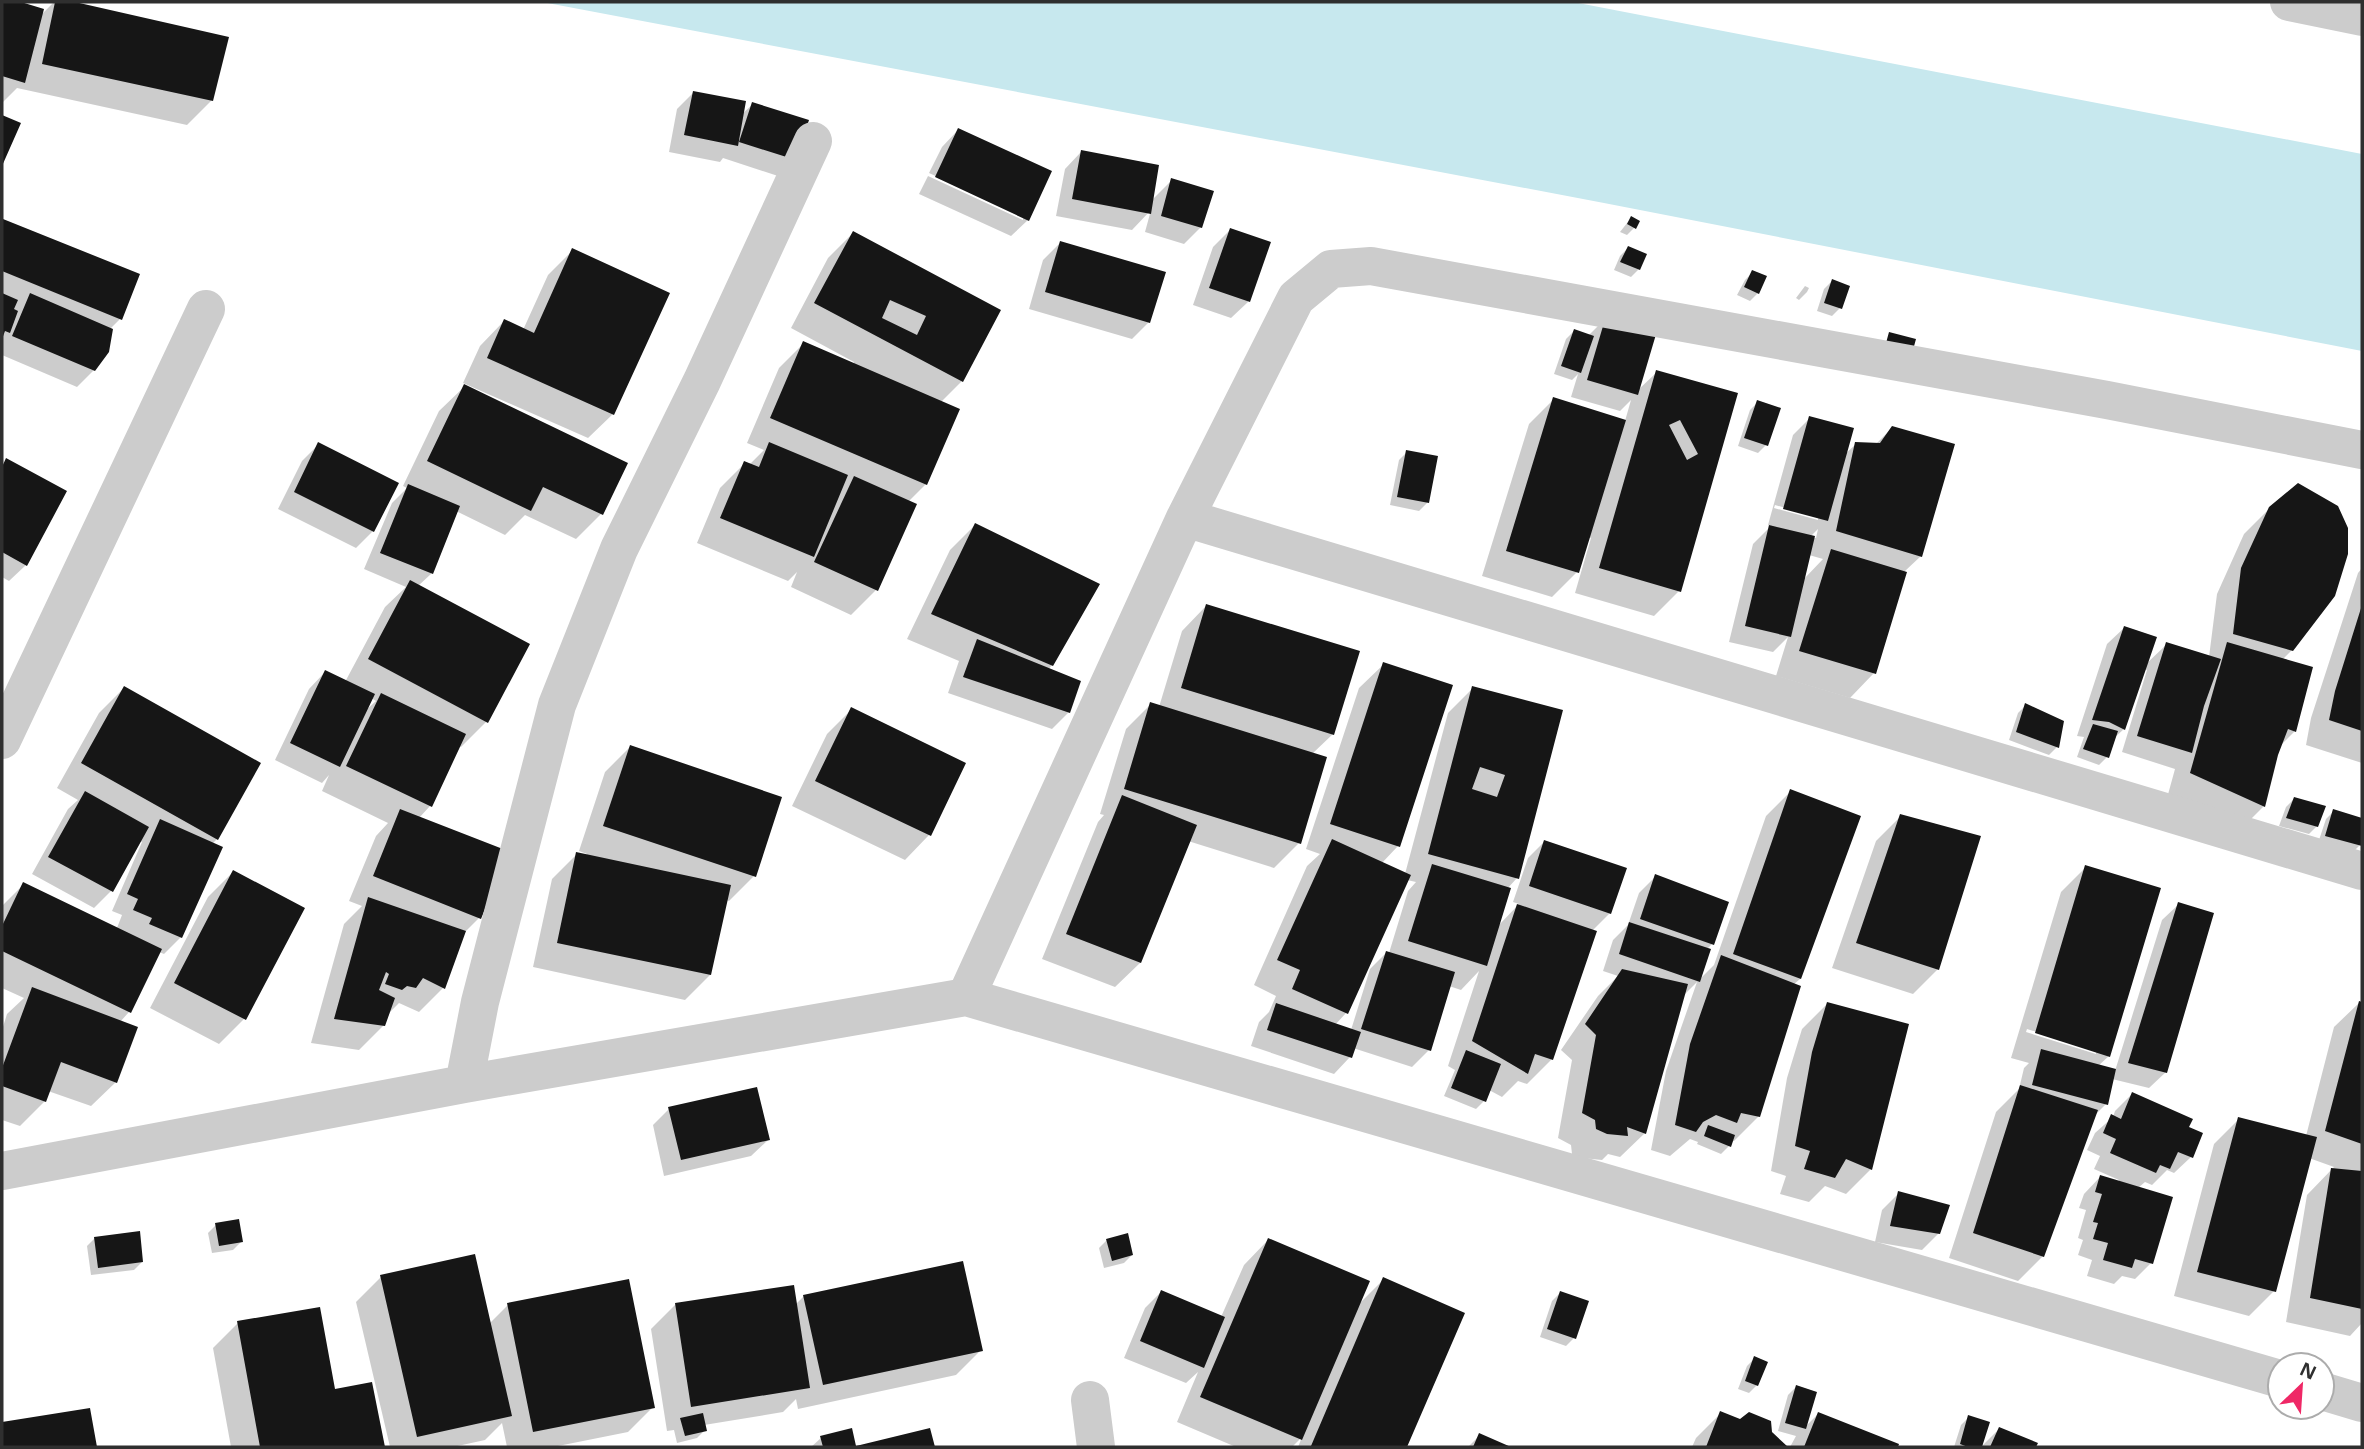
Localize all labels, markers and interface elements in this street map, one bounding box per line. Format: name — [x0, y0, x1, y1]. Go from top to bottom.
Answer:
north arrow — [2266, 1351, 2336, 1421]
text: N — [2296, 1356, 2321, 1386]

